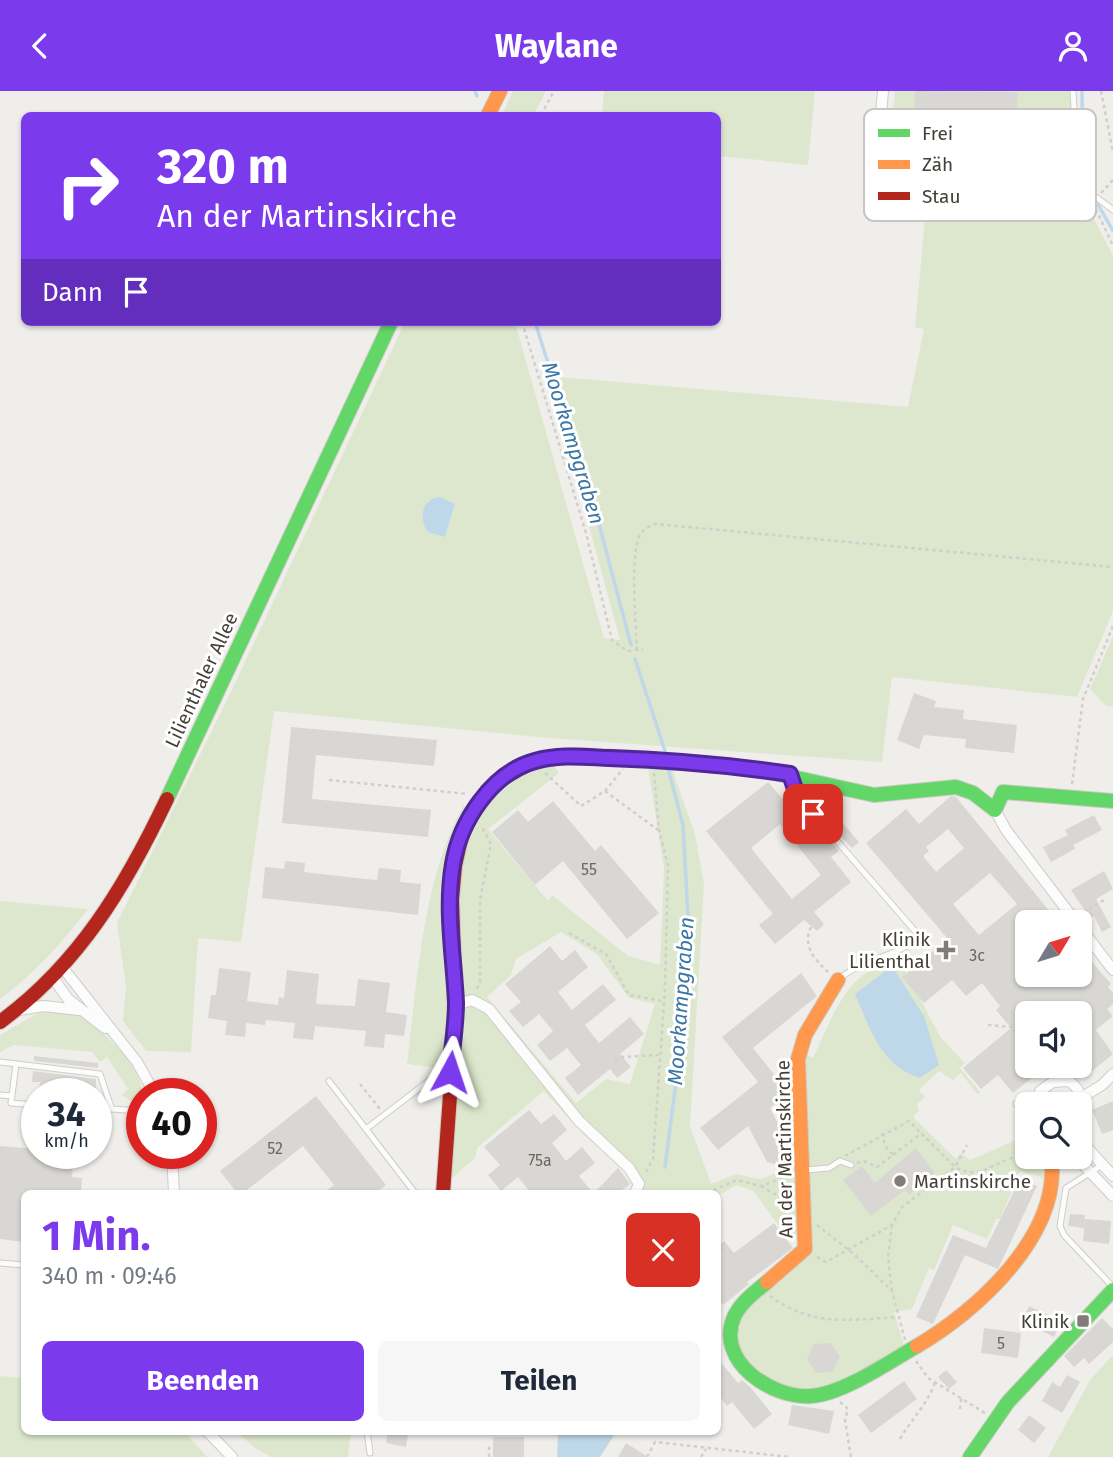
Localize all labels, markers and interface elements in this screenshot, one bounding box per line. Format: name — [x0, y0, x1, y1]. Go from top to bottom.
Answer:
icon: back — [21, 27, 59, 65]
text: Waylane — [495, 27, 618, 65]
icon: person — [1054, 27, 1092, 65]
legend — [864, 109, 1096, 221]
text: Frei — [922, 122, 953, 145]
text: 320 m — [157, 137, 289, 196]
icon: right — [42, 140, 133, 231]
text: Zäh — [922, 153, 953, 176]
text: Stau — [922, 185, 960, 208]
text: An der Martinskirche — [157, 197, 457, 235]
icon: arrive — [117, 273, 155, 311]
text: Dann — [42, 277, 103, 308]
water label: Moorkampgraben — [536, 359, 610, 527]
street label: Lilienthaler Allee — [160, 609, 243, 751]
pin — [783, 784, 843, 844]
icon: arrive — [794, 795, 832, 833]
house number: 55 — [581, 860, 597, 879]
north arrow — [1015, 910, 1092, 987]
map controls — [1015, 910, 1092, 1169]
water label: Moorkampgraben — [662, 916, 700, 1086]
place label: Klinik Lilienthal — [849, 928, 930, 973]
marker: Klinik Lilienthal — [936, 940, 956, 960]
house number: 3c — [969, 946, 985, 965]
button: sound — [1015, 1001, 1092, 1078]
position arrow — [413, 1035, 487, 1109]
street label: An der Martinskirche — [771, 1060, 798, 1238]
speed limit sign: 40 — [126, 1078, 217, 1169]
button: search — [1015, 1092, 1092, 1169]
text: 34 — [48, 1093, 85, 1135]
text: km/h — [44, 1130, 89, 1152]
house number: 52 — [267, 1139, 283, 1158]
house number: 75a — [528, 1151, 552, 1170]
place label: Martinskirche — [914, 1170, 1031, 1193]
marker: Martinskirche — [892, 1173, 908, 1189]
text: 1 Min. — [42, 1211, 151, 1261]
button: close — [626, 1213, 700, 1287]
text: 340 m · 09:46 — [42, 1262, 177, 1290]
place label: Klinik — [1021, 1310, 1069, 1333]
marker: Klinik — [1075, 1313, 1091, 1329]
house number: 5 — [997, 1334, 1005, 1353]
button: Beenden — [42, 1341, 364, 1421]
button: Teilen — [378, 1341, 700, 1421]

